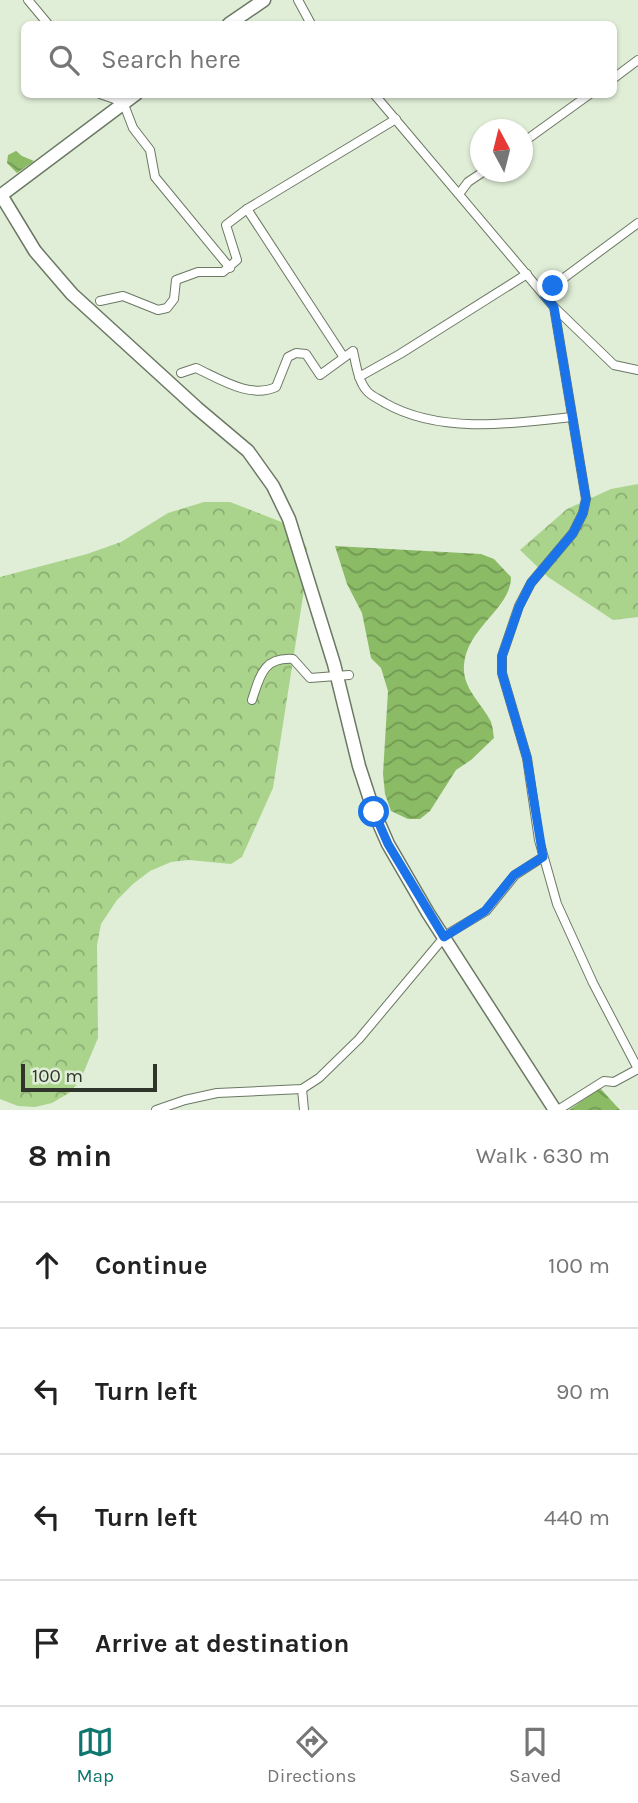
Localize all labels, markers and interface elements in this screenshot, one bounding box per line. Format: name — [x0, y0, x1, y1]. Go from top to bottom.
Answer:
search box — [21, 21, 617, 98]
icon: search — [45, 41, 83, 79]
text: Search here — [101, 44, 241, 75]
north arrow — [470, 119, 533, 182]
route end — [537, 270, 568, 301]
route start — [358, 796, 389, 827]
scale bar — [21, 1061, 158, 1093]
text: 100 m — [32, 1065, 83, 1087]
text: 8 min — [28, 1138, 112, 1174]
text: Walk · 630 m — [476, 1142, 610, 1169]
icon: ahead — [28, 1246, 66, 1284]
text: Continue — [95, 1250, 207, 1281]
text: 100 m — [548, 1252, 610, 1279]
icon: left — [28, 1372, 66, 1410]
text: Turn left — [95, 1376, 197, 1407]
text: 90 m — [556, 1378, 610, 1405]
icon: left — [28, 1498, 66, 1536]
text: Turn left — [95, 1502, 197, 1533]
text: 440 m — [544, 1504, 610, 1531]
icon: arrive — [28, 1624, 66, 1662]
text: Arrive at destination — [95, 1628, 349, 1659]
tab: Map — [76, 1723, 114, 1787]
tab: Directions — [267, 1723, 356, 1787]
tab: Saved — [509, 1723, 562, 1787]

